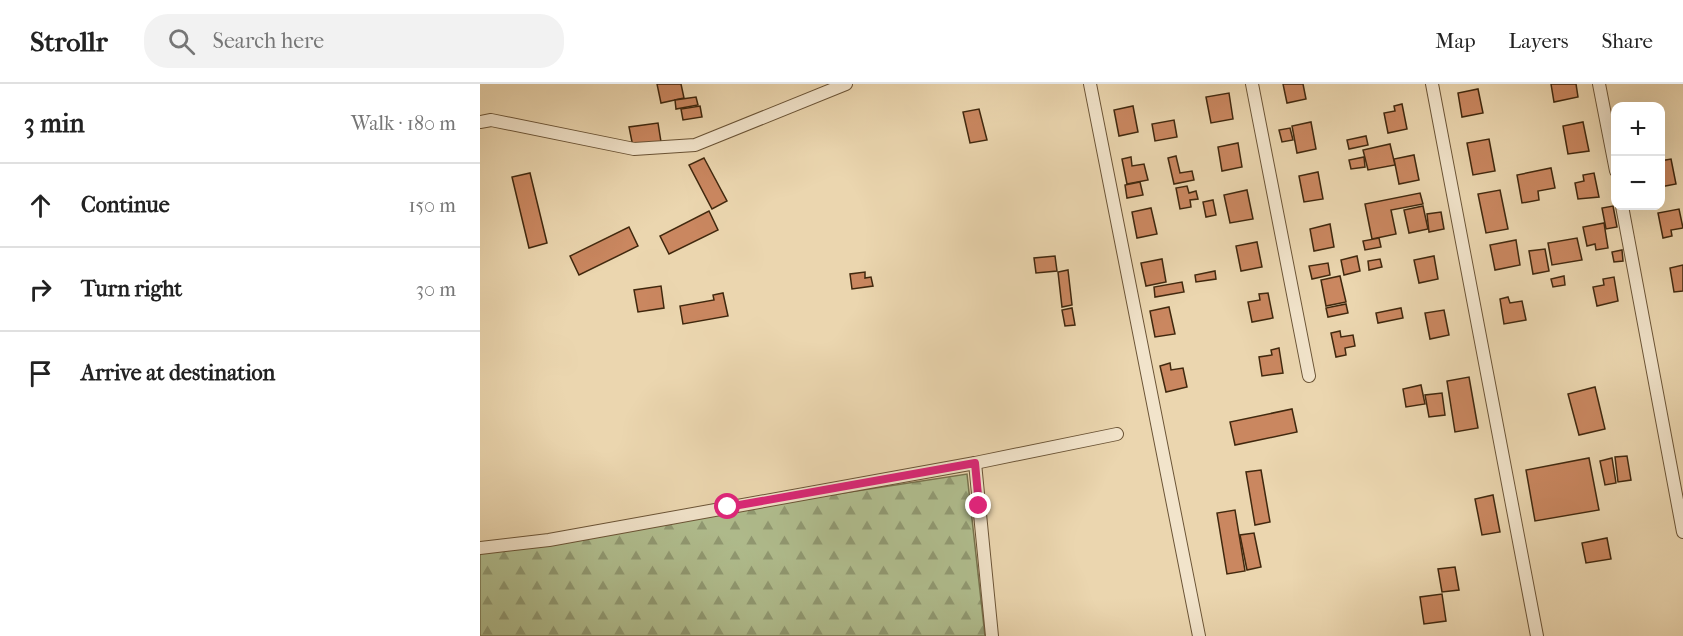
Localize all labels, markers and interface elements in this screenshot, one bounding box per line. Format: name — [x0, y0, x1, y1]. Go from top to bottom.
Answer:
search box — [144, 14, 564, 68]
text: Strollr — [30, 25, 108, 58]
icon: search — [165, 25, 198, 58]
text: Search here — [213, 28, 324, 54]
text: Map — [1435, 29, 1476, 53]
text: Layers — [1509, 29, 1568, 53]
text: Share — [1601, 29, 1653, 53]
map controls — [1611, 102, 1665, 210]
button: + — [1611, 102, 1665, 156]
text: 3 min — [24, 108, 85, 139]
text: Walk · 180 m — [351, 112, 456, 135]
button: − — [1611, 156, 1665, 210]
icon: ahead — [24, 189, 57, 222]
text: Continue — [81, 192, 170, 218]
text: 150 m — [408, 194, 456, 217]
icon: right — [24, 273, 57, 306]
text: Turn right — [81, 276, 182, 302]
text: 30 m — [416, 278, 456, 301]
icon: arrive — [24, 357, 57, 390]
text: Arrive at destination — [81, 360, 275, 386]
route end — [965, 492, 991, 518]
route start — [714, 493, 740, 519]

